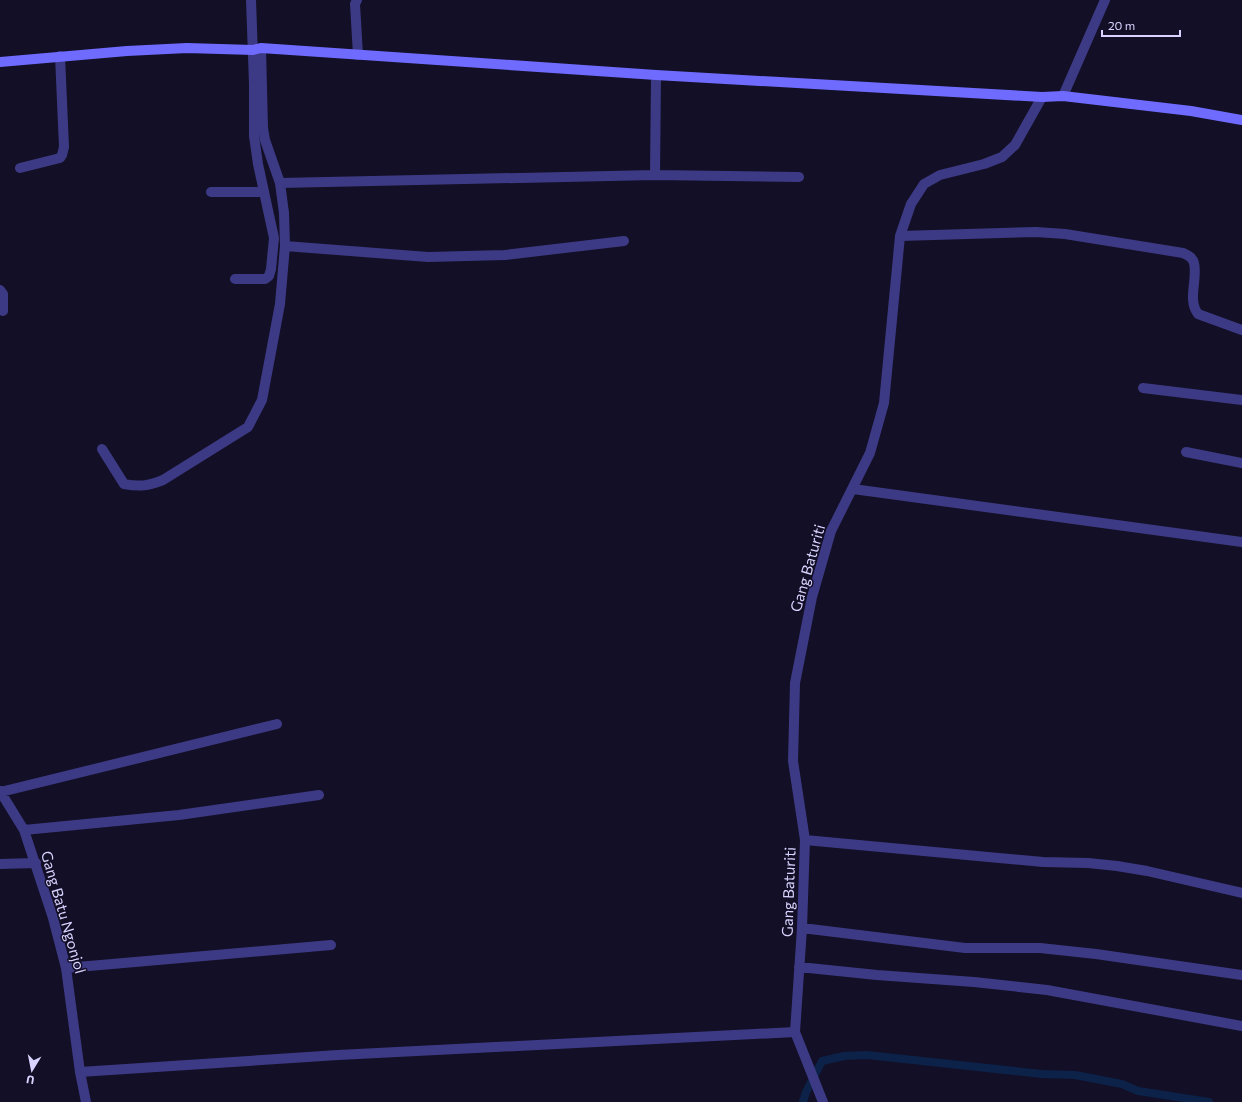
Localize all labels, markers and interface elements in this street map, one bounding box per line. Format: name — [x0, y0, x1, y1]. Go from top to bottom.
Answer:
scale bar — [1102, 12, 1180, 38]
text: 20 m — [1108, 18, 1135, 32]
street label: Gang Baturiti — [786, 522, 828, 614]
street label: Gang Baturiti — [777, 847, 799, 937]
street label: Gang Batu Ngonjol — [38, 849, 90, 975]
north arrow — [12, 1050, 52, 1090]
text: U — [25, 1073, 35, 1087]

